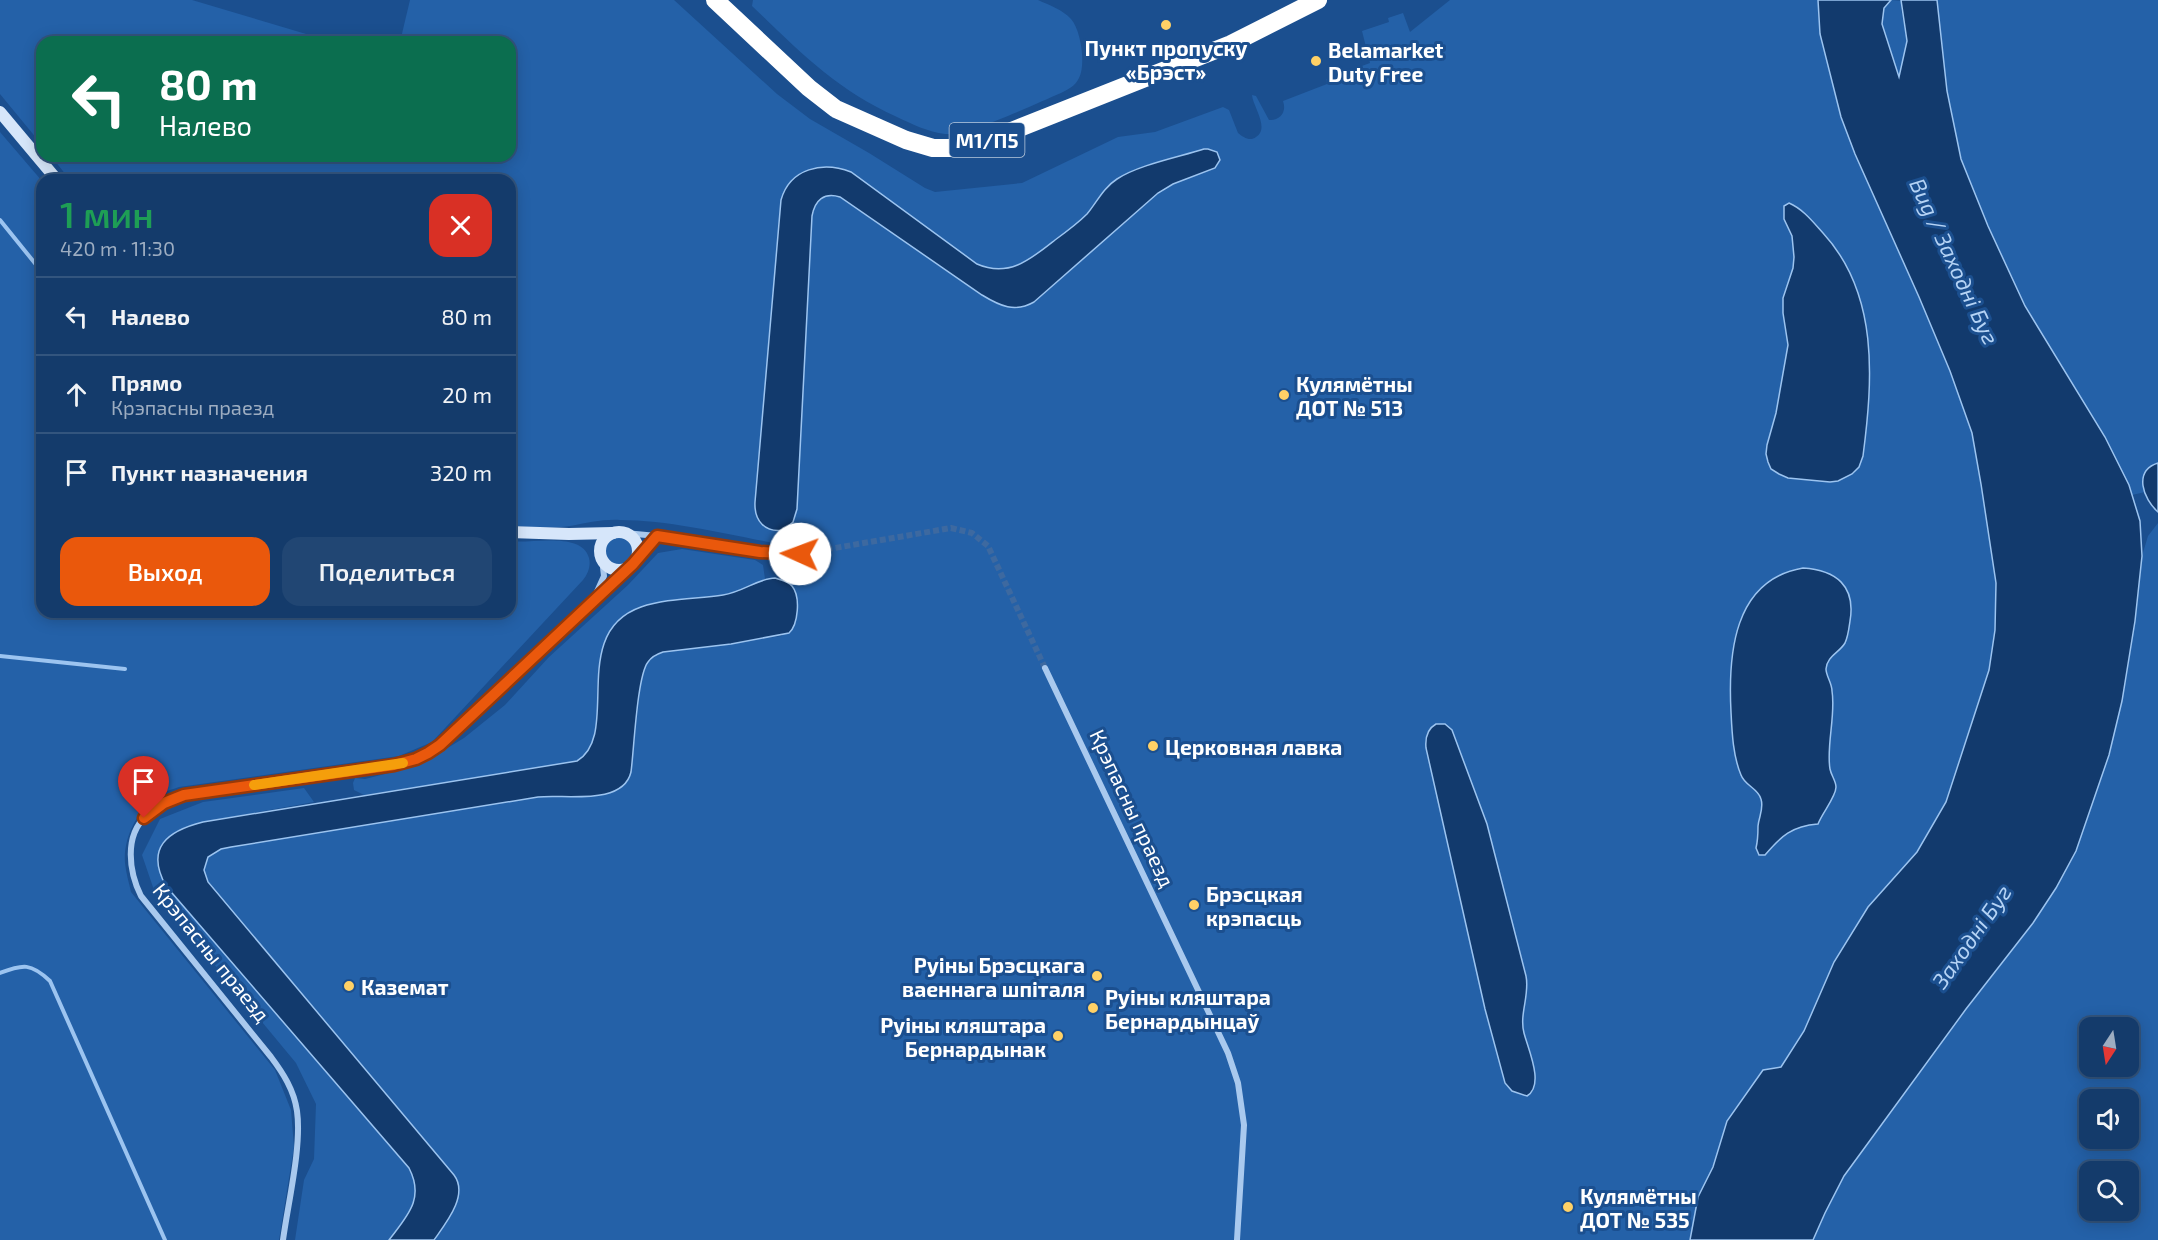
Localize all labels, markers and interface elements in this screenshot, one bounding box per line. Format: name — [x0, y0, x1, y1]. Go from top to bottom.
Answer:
marker: Пункт пропуску «Брэст» — [1159, 18, 1173, 32]
place label: Пункт пропуску «Брэст» — [1085, 35, 1247, 84]
place label: Belamarket Duty Free — [1328, 37, 1444, 87]
marker: Belamarket Duty Free — [1309, 54, 1323, 68]
text: 80 m — [159, 58, 258, 108]
icon: left — [60, 60, 138, 138]
text: Налево — [159, 109, 252, 141]
road number: М1/П5 — [950, 123, 1024, 157]
water label: Bug / Заходні Буг — [1905, 174, 2005, 348]
text: 1 мин — [60, 192, 154, 235]
button: close — [429, 194, 492, 257]
text: 420 m · 11:30 — [60, 236, 175, 260]
icon: left — [60, 300, 93, 333]
text: Налево — [111, 303, 190, 329]
text: 80 m — [441, 303, 492, 329]
text: Прямо — [111, 369, 182, 395]
place label: Кулямётны ДОТ № 513 — [1296, 371, 1413, 420]
icon: ahead — [60, 378, 93, 411]
text: 20 m — [442, 381, 492, 407]
marker: Кулямётны ДОТ № 513 — [1277, 388, 1291, 402]
text: Крэпасны праезд — [111, 395, 274, 419]
icon: arrive — [60, 456, 93, 489]
text: Пункт назначения — [111, 459, 308, 485]
text: 320 m — [430, 459, 492, 485]
position arrow — [768, 522, 832, 586]
button: Выход — [60, 537, 270, 606]
button: Поделиться — [282, 537, 492, 606]
street label: Крэпасны праезд — [1085, 725, 1181, 891]
place label: Церковная лавка — [1165, 734, 1342, 759]
marker: Церковная лавка — [1146, 739, 1160, 753]
pin — [118, 756, 169, 818]
icon: arrive — [127, 765, 160, 798]
street label: Крэпасны праезд — [148, 878, 276, 1026]
water label: Заходні Буг — [1925, 879, 2016, 994]
place label: Брэсцкая крэпасць — [1206, 881, 1303, 930]
marker: Брэсцкая крэпасць — [1187, 898, 1201, 912]
place label: Руіны Брэсцкага ваеннага шпіталя — [902, 952, 1085, 1001]
marker: Руіны Брэсцкага ваеннага шпіталя — [1090, 969, 1104, 983]
place label: Каземат — [361, 974, 449, 999]
marker: Каземат — [342, 979, 356, 993]
place label: Руіны кляштара Бернардынцаў — [1105, 984, 1271, 1033]
marker: Руіны кляштара Бернардынцаў — [1086, 1001, 1100, 1015]
place label: Руіны кляштара Бернардынак — [880, 1012, 1046, 1061]
north arrow — [2079, 1017, 2139, 1077]
map controls — [2079, 1017, 2139, 1221]
marker: Руіны кляштара Бернардынак — [1051, 1029, 1065, 1043]
button: sound — [2079, 1089, 2139, 1149]
button: search — [2079, 1161, 2139, 1221]
place label: Кулямётны ДОТ № 535 — [1580, 1183, 1697, 1232]
marker: Кулямётны ДОТ № 535 — [1561, 1200, 1575, 1214]

